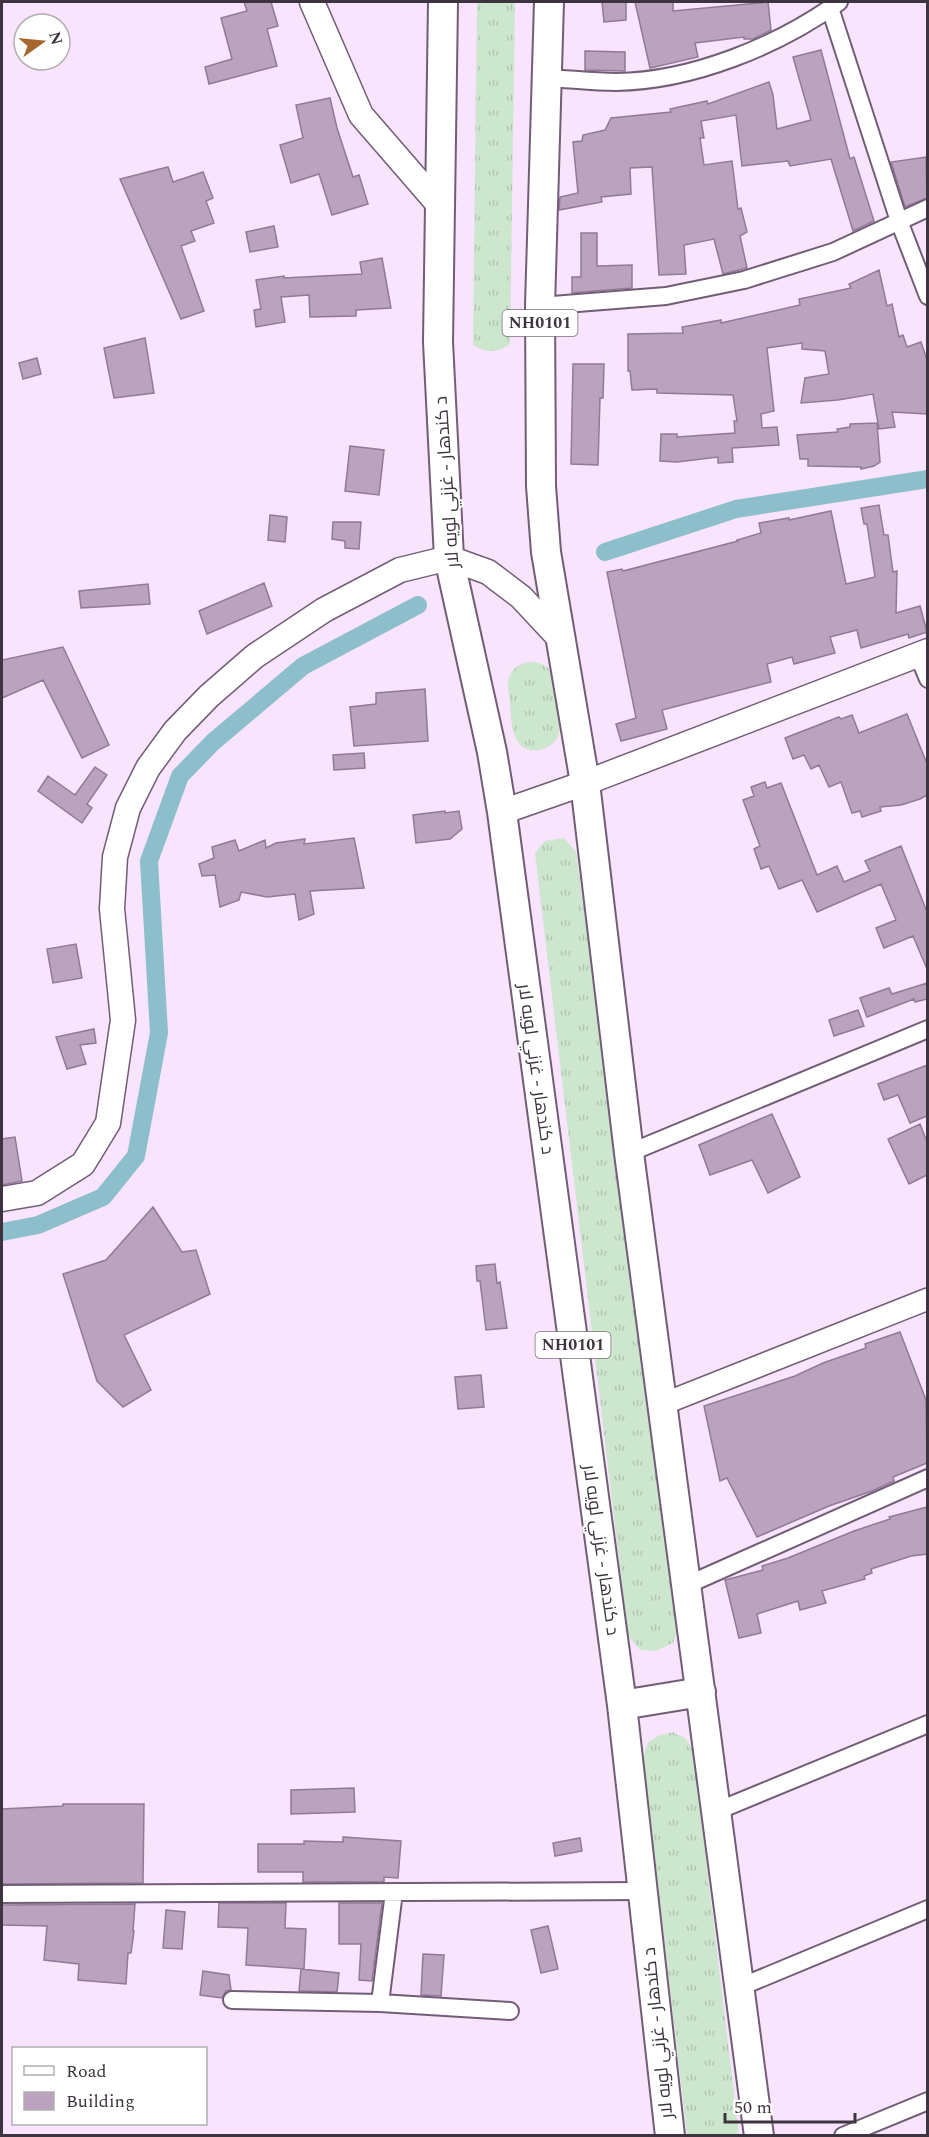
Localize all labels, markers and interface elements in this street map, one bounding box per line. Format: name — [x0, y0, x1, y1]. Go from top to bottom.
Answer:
north arrow — [12, 12, 72, 72]
text: N — [42, 29, 69, 48]
road number: NH0101 — [502, 310, 578, 336]
street label: د کندهار - غزني لويه لار — [428, 395, 467, 570]
street label: د کندهار - غزني لويه لار — [511, 981, 561, 1156]
road number: NH0101 — [536, 1332, 610, 1358]
street label: د کندهار - غزني لويه لار — [576, 1462, 626, 1637]
street label: د کندهار - غزني لويه لار — [636, 1946, 681, 2121]
legend — [12, 2047, 207, 2125]
text: Road — [66, 2058, 107, 2085]
scale bar — [725, 2086, 856, 2124]
text: Building — [66, 2088, 135, 2115]
text: 50 m — [734, 2094, 772, 2121]

